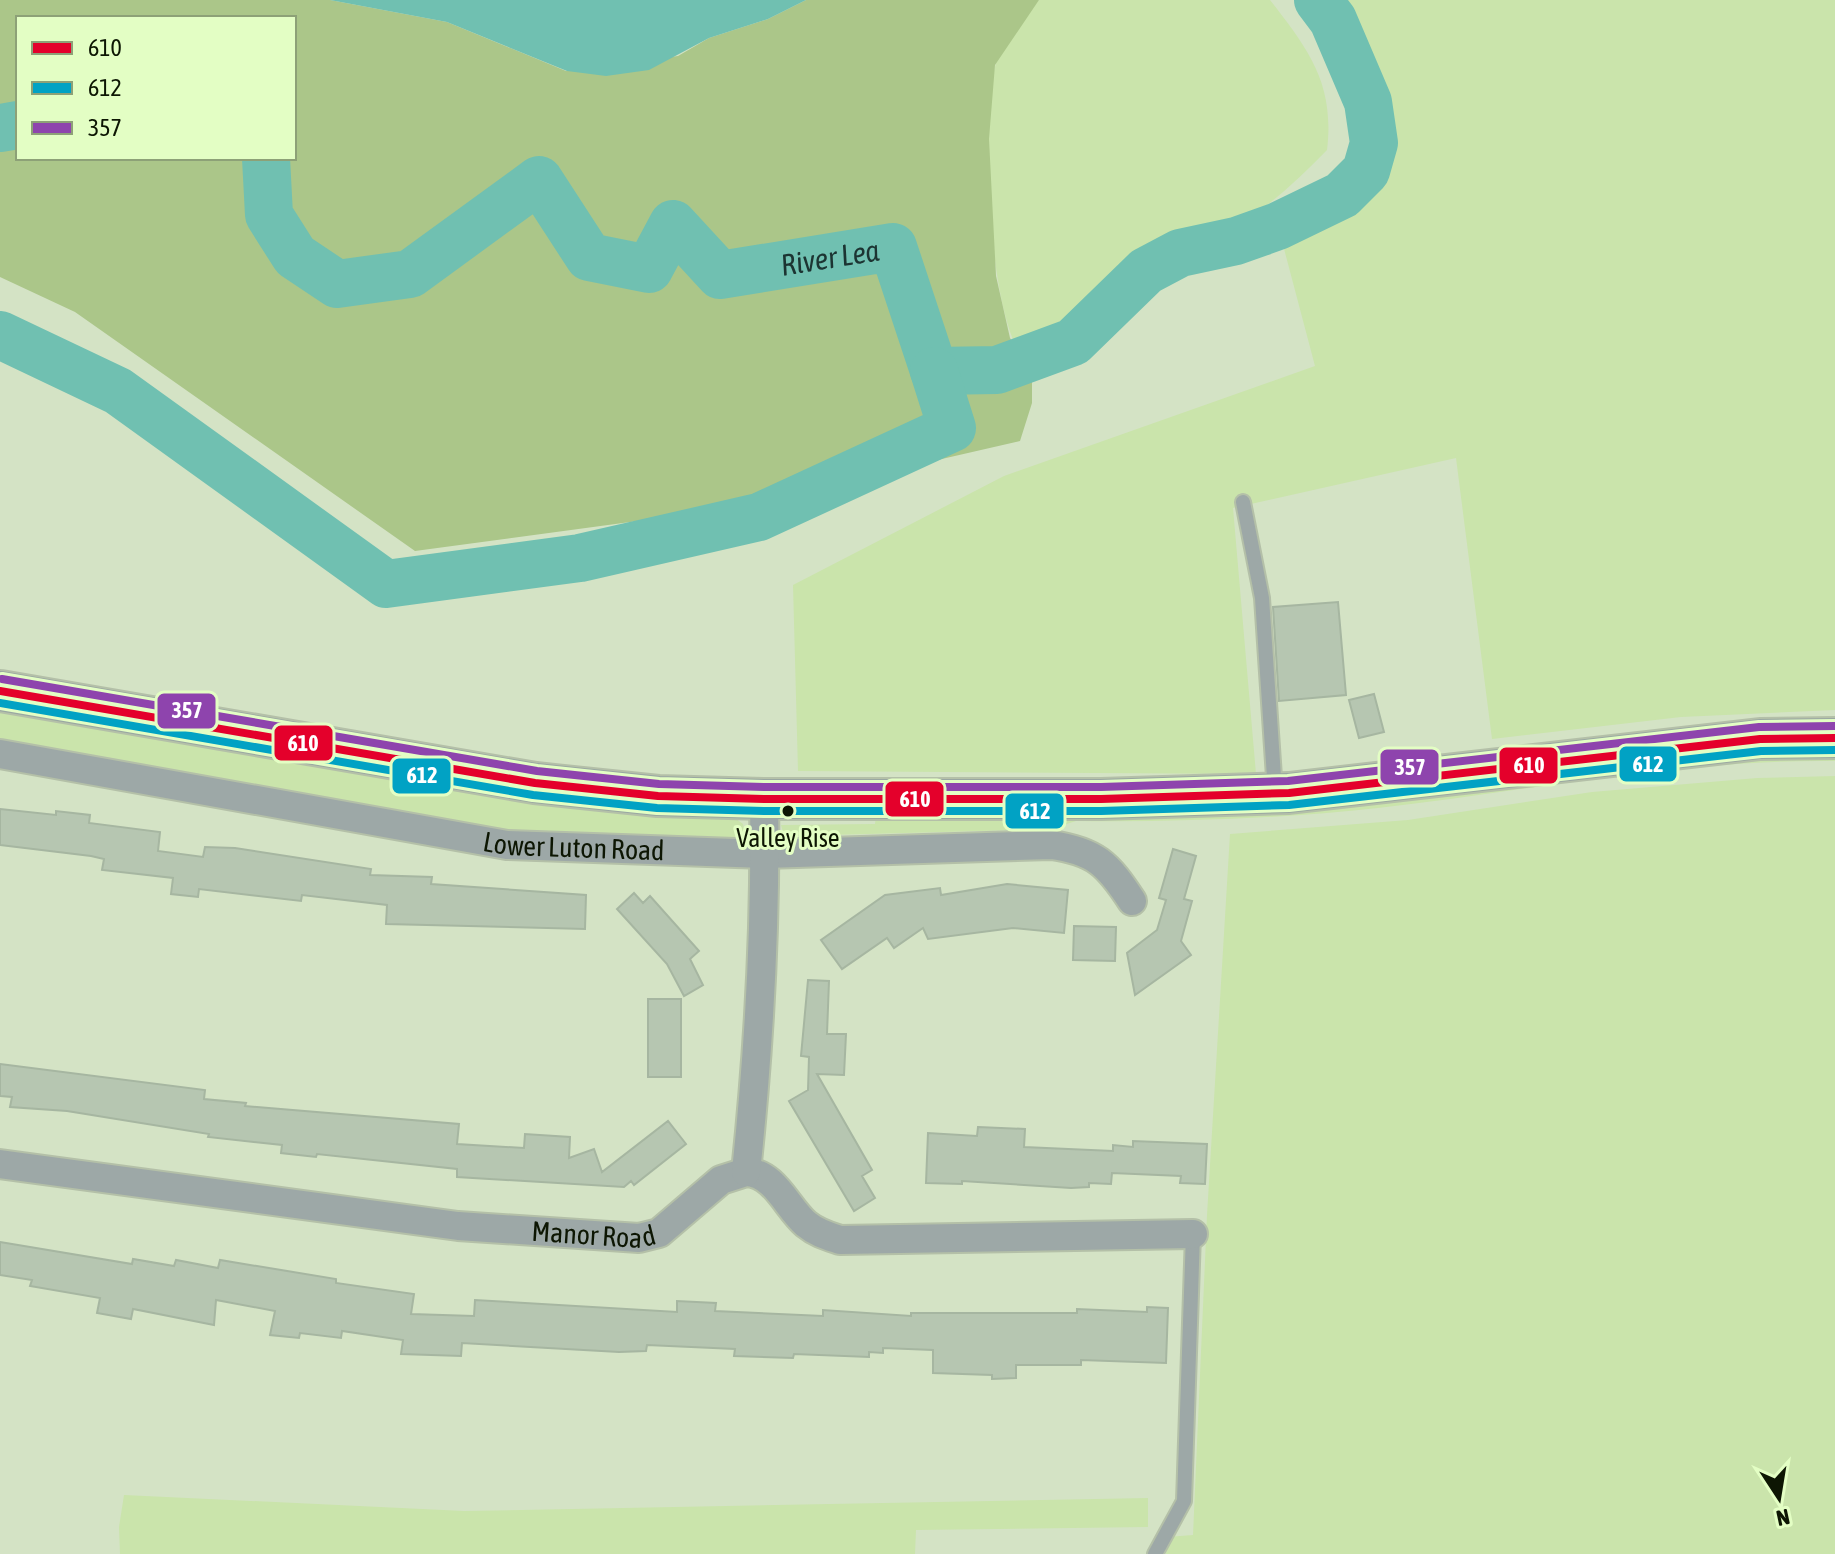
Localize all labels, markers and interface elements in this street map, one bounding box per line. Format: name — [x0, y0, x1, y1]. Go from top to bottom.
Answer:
legend — [16, 16, 296, 160]
text: 610 — [88, 34, 122, 61]
text: 612 — [88, 74, 122, 101]
text: 357 — [88, 114, 122, 141]
water label: River Lea — [778, 233, 882, 282]
line badge: 357 — [156, 692, 217, 730]
text: 357 — [171, 697, 203, 723]
line badge: 610 — [273, 724, 334, 762]
text: 610 — [287, 730, 319, 756]
line badge: 612 — [1618, 745, 1678, 783]
line badge: 610 — [1498, 746, 1559, 785]
line badge: 357 — [1379, 748, 1440, 786]
text: 612 — [1632, 751, 1664, 777]
text: 610 — [1513, 752, 1545, 778]
text: 357 — [1394, 754, 1426, 780]
line badge: 612 — [391, 757, 452, 795]
text: 612 — [406, 762, 438, 788]
line badge: 610 — [884, 780, 945, 818]
text: 610 — [899, 786, 931, 812]
line badge: 612 — [1004, 792, 1065, 830]
text: 612 — [1019, 798, 1051, 824]
marker: Valley Rise — [780, 803, 796, 819]
place label: Valley Rise — [736, 823, 840, 853]
street label: Lower Luton Road — [481, 825, 665, 866]
street label: Manor Road — [531, 1215, 659, 1254]
north arrow — [1739, 1458, 1819, 1538]
text: N — [1774, 1503, 1792, 1532]

